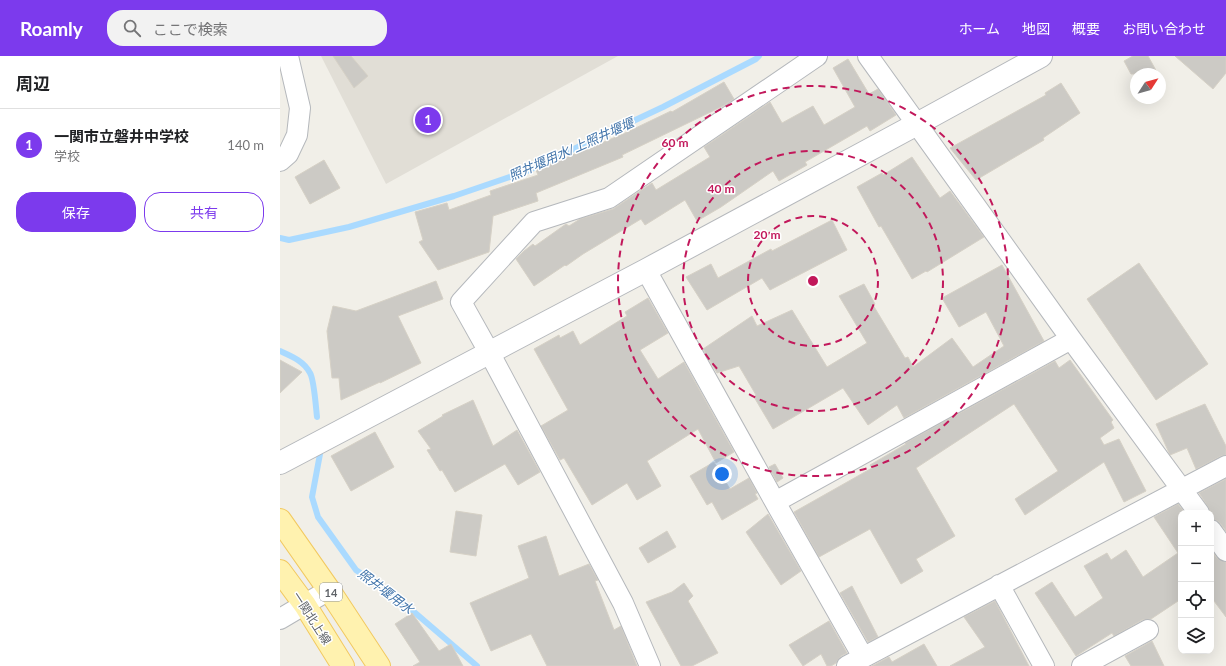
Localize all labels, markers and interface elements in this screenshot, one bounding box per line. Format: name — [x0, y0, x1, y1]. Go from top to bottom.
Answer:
search box — [107, 10, 387, 46]
text: Roamly — [20, 17, 83, 40]
icon: search — [121, 17, 143, 39]
text: ここで検索 — [153, 20, 228, 38]
text: ホーム — [958, 20, 1000, 37]
text: 地図 — [1022, 20, 1050, 37]
text: 概要 — [1072, 20, 1100, 37]
text: お問い合わせ — [1122, 20, 1206, 37]
north arrow — [1130, 68, 1166, 104]
text: 周辺 — [16, 73, 50, 94]
pin: 1 — [415, 105, 441, 135]
water label: 照井堰用水/上照井堰堰 — [506, 113, 638, 184]
text: 一関市立磐井中学校 — [54, 127, 189, 145]
text: 60 m — [662, 135, 688, 150]
text: 1 — [25, 137, 33, 153]
text: 140 m — [227, 137, 264, 153]
text: 学校 — [54, 148, 80, 164]
text: 40 m — [708, 181, 734, 196]
button: 保存 — [16, 192, 136, 232]
button: 共有 — [144, 192, 264, 232]
text: 20 m — [754, 227, 780, 242]
centre of rings — [806, 274, 820, 288]
your location — [712, 464, 732, 484]
map controls — [1178, 510, 1214, 654]
button: + — [1178, 510, 1214, 546]
button: − — [1178, 546, 1214, 582]
water label: 照井堰用水 — [355, 565, 418, 618]
button: locate — [1178, 582, 1214, 618]
road number: 14 — [320, 583, 342, 601]
street label: 一関北上線 — [289, 589, 335, 647]
button: layers — [1178, 618, 1214, 654]

